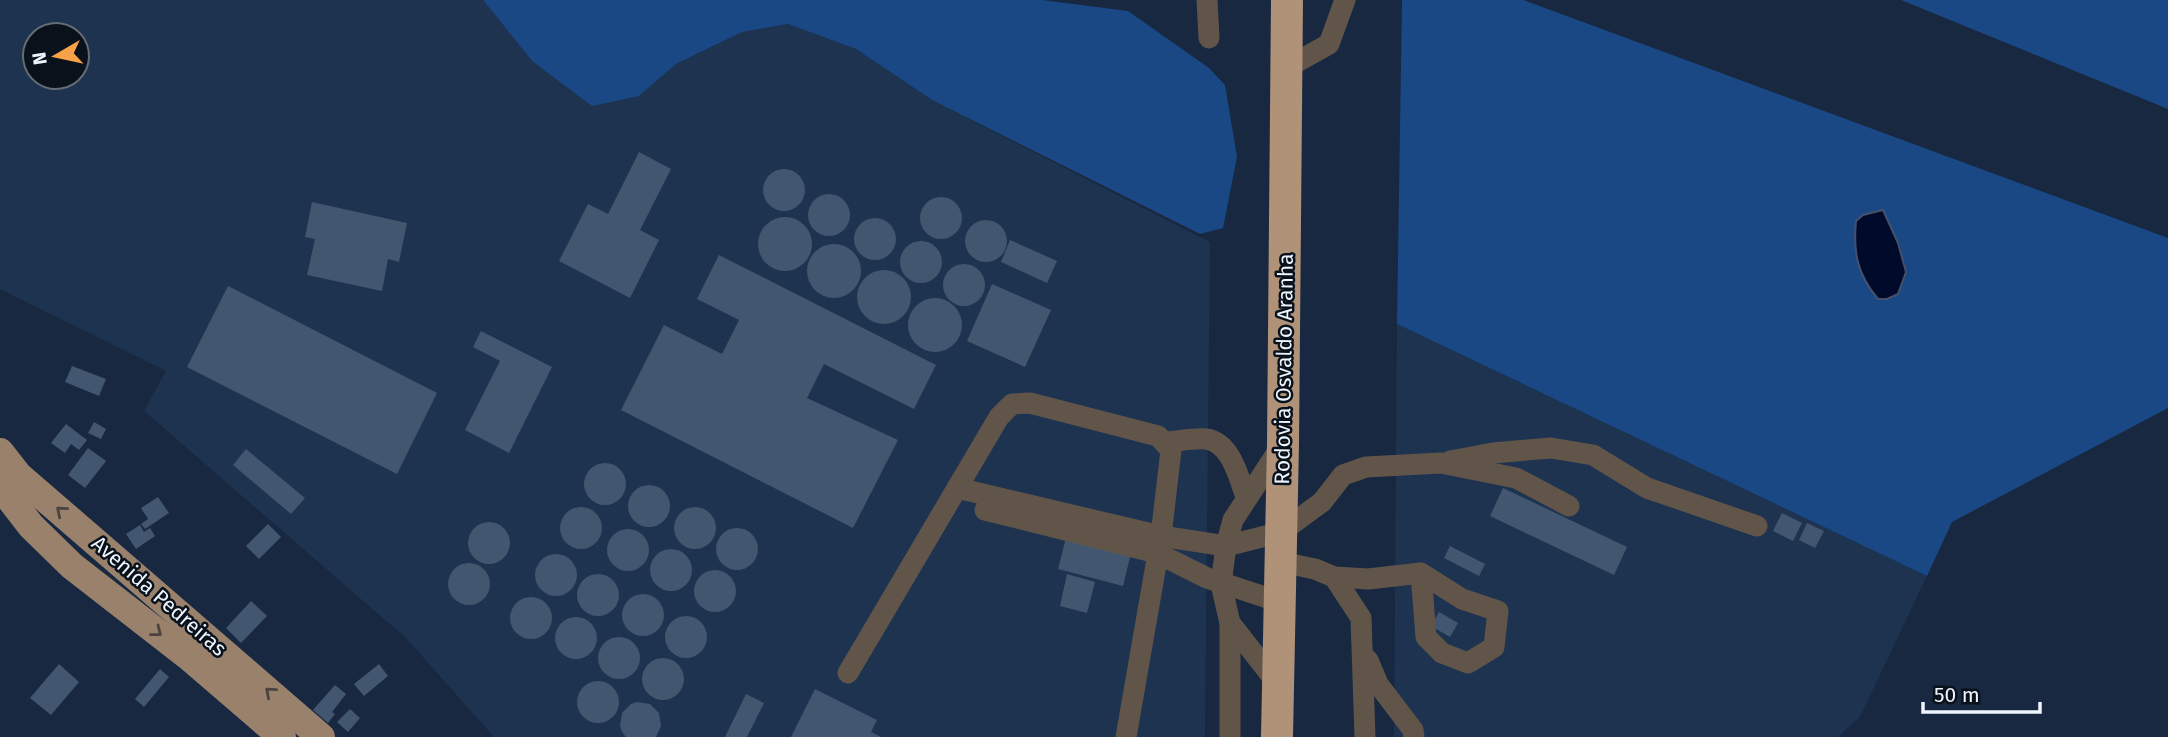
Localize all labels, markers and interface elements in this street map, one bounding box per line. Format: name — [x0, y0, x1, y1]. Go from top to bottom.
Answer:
north arrow — [21, 21, 91, 91]
text: N — [27, 51, 52, 67]
street label: Rodovia Osvaldo Aranha — [1269, 253, 1299, 485]
one-way arrow — [56, 507, 69, 519]
street label: Avenida Pedreiras — [86, 530, 232, 662]
one-way arrow — [150, 623, 162, 636]
scale bar — [1923, 670, 2040, 714]
text: 50 m — [1934, 682, 1980, 708]
one-way arrow — [265, 688, 278, 700]

